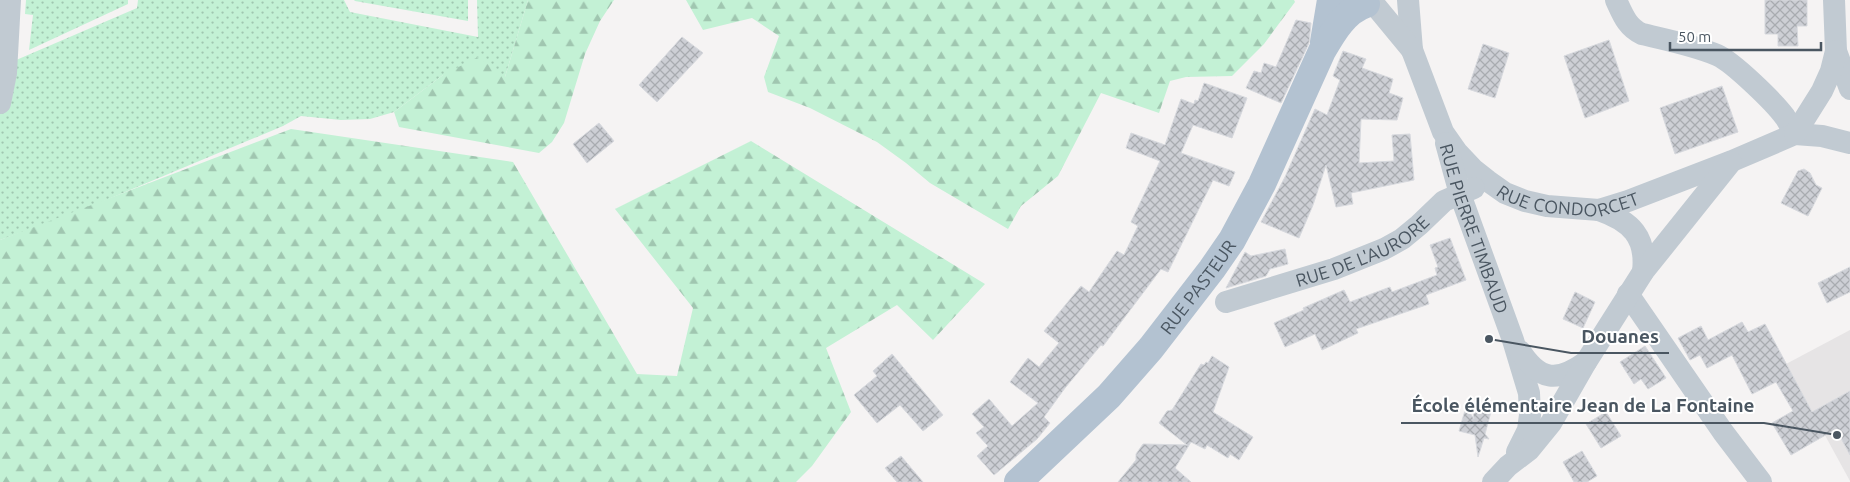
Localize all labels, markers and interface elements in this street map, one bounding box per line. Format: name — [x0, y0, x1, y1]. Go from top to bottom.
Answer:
scale bar — [1670, 20, 1821, 52]
text: 50 m — [1678, 28, 1711, 45]
street label: RUE PIERRE TIMBAUD — [1437, 141, 1512, 316]
street label: RUE CONDORCET — [1493, 181, 1641, 220]
street label: RUE DE L'AURORE — [1293, 211, 1433, 290]
street label: RUE PASTEUR — [1156, 236, 1239, 338]
callout: Douanes — [1571, 319, 1669, 353]
text: Douanes — [1581, 325, 1659, 347]
callout: École élémentaire Jean de La Fontaine — [1401, 389, 1764, 423]
text: École élémentaire Jean de La Fontaine — [1411, 394, 1755, 416]

